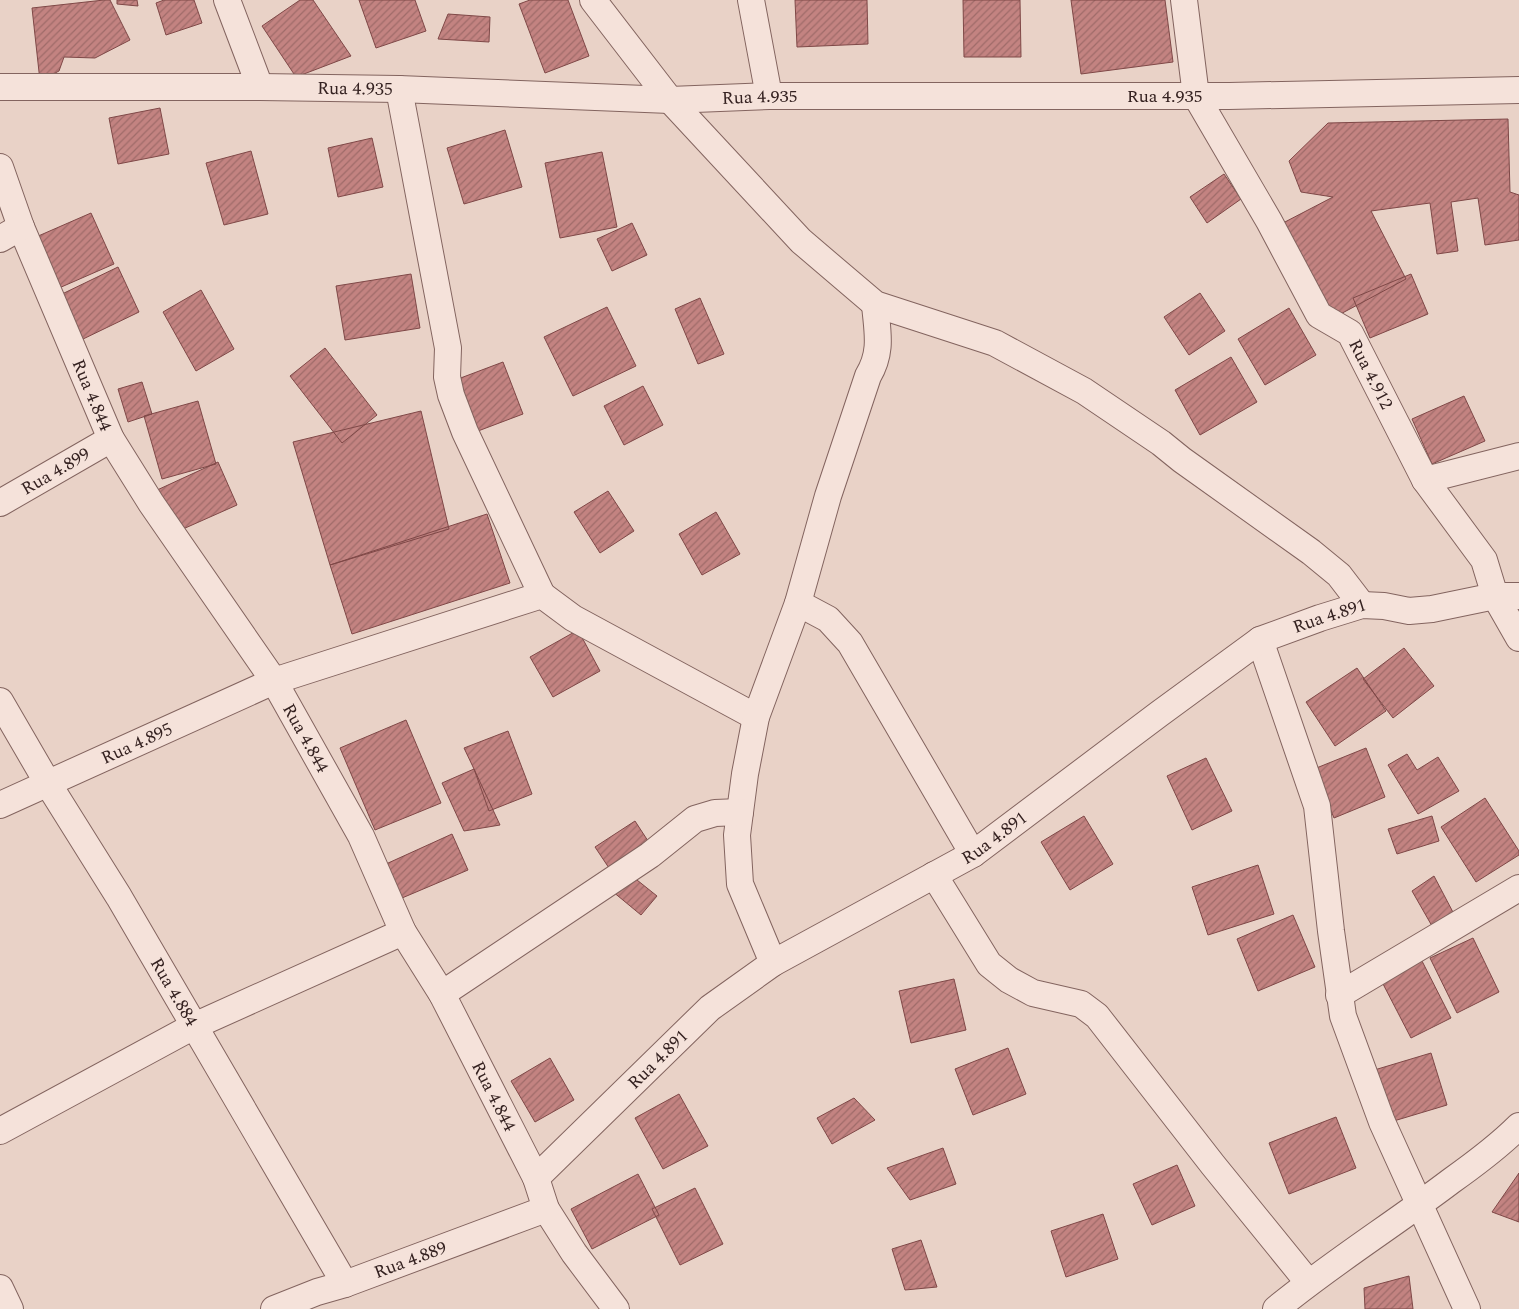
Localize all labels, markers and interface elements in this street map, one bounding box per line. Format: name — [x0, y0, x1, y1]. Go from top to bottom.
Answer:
street label: Rua 4.935 — [317, 74, 393, 102]
street label: Rua 4.935 — [721, 82, 798, 111]
street label: Rua 4.935 — [1127, 83, 1203, 110]
street label: Rua 4.912 — [1342, 334, 1400, 414]
street label: Rua 4.844 — [65, 355, 120, 435]
street label: Rua 4.899 — [16, 440, 95, 502]
street label: Rua 4.891 — [1289, 591, 1369, 640]
street label: Rua 4.844 — [276, 698, 336, 778]
street label: Rua 4.895 — [97, 715, 177, 771]
street label: Rua 4.891 — [957, 804, 1033, 871]
street label: Rua 4.884 — [144, 952, 205, 1031]
street label: Rua 4.891 — [621, 1023, 694, 1095]
street label: Rua 4.844 — [465, 1056, 523, 1136]
street label: Rua 4.889 — [370, 1234, 450, 1286]

